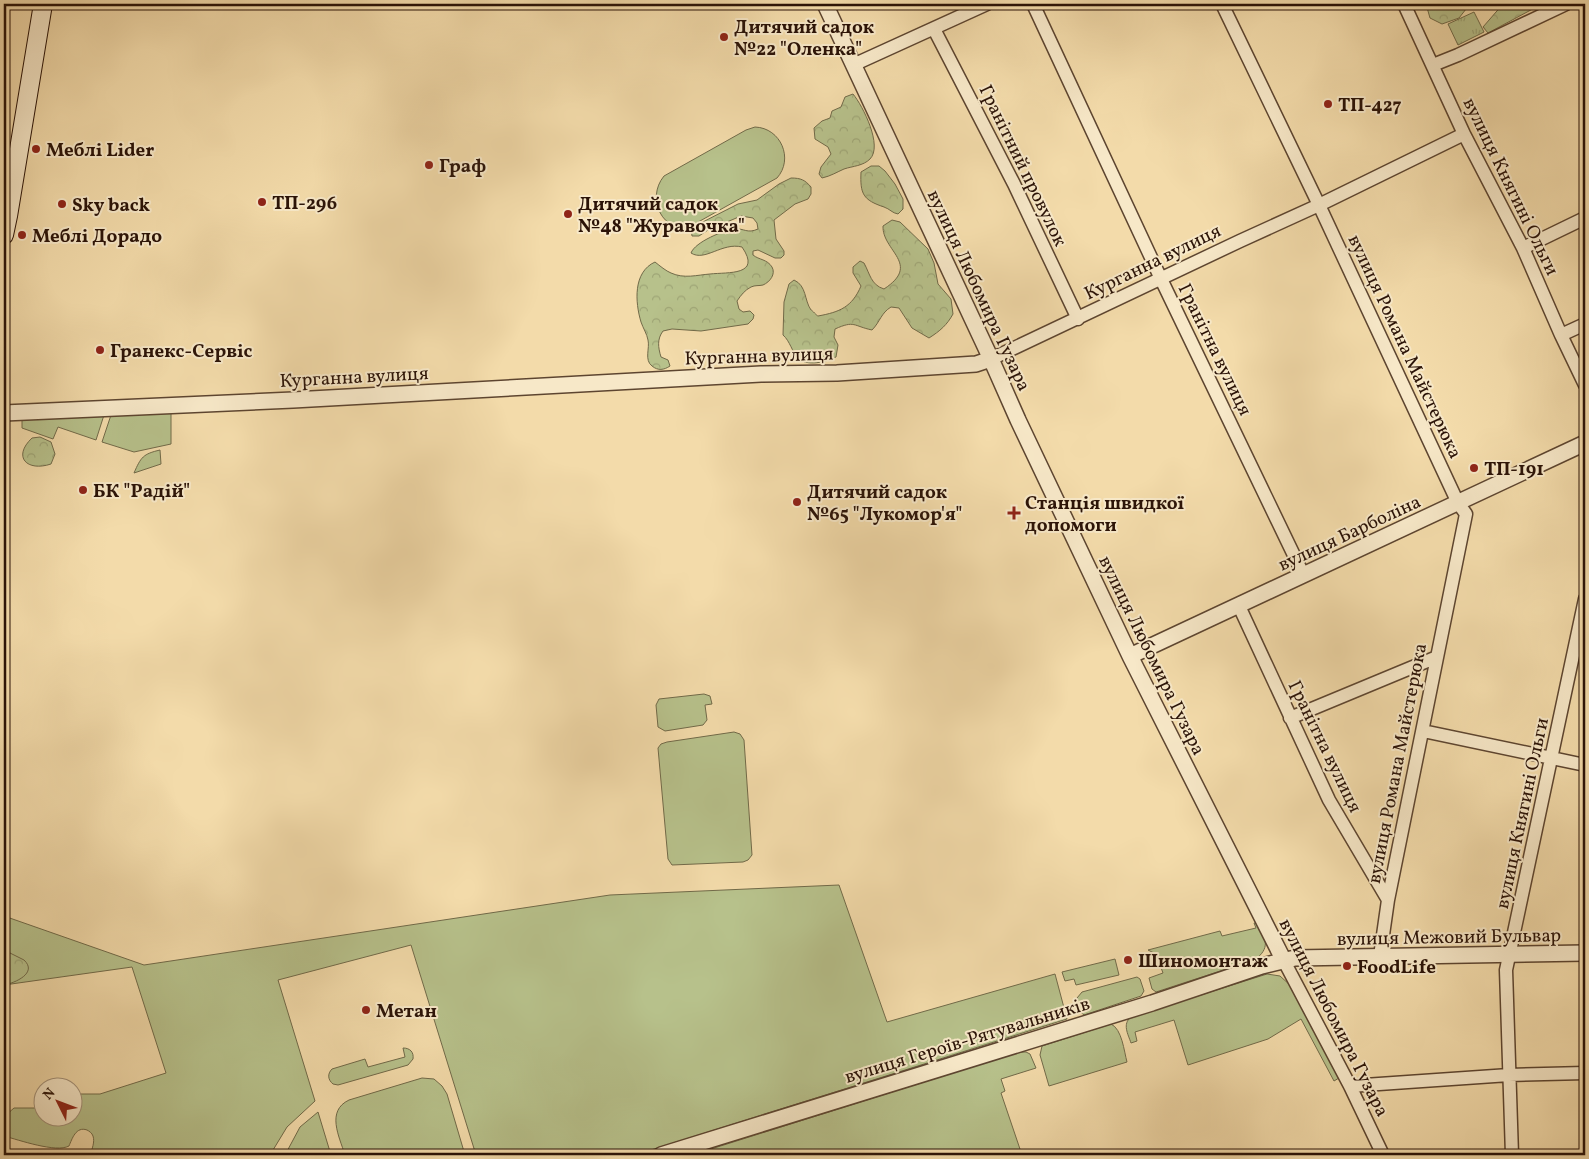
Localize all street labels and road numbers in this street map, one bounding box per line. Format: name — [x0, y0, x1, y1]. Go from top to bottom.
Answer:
street label: Гранітний провулок — [972, 81, 1073, 251]
street label: вулиця Княгині Ольги — [1456, 94, 1565, 280]
street label: вулиця Любомира Гузара — [920, 186, 1036, 396]
street label: Курганна вулиця — [1080, 218, 1226, 307]
street label: вулиця Романа Майстерюка — [1341, 231, 1468, 463]
street label: Гранітна вулиця — [1171, 279, 1258, 420]
street label: Курганна вулиця — [684, 341, 834, 373]
street label: Курганна вулиця — [279, 361, 429, 395]
street label: вулиця Барболіна — [1274, 489, 1425, 578]
street label: вулиця Любомира Гузара — [1091, 552, 1211, 760]
street label: вулиця Романа Майстерюка — [1362, 641, 1434, 886]
street label: Гранітна вулиця — [1281, 676, 1368, 817]
street label: вулиця Княгині Ольги — [1490, 715, 1556, 911]
street label: вулиця Любомира Гузара — [1272, 914, 1395, 1122]
street label: вулиця Межовий Бульвар — [1337, 923, 1561, 953]
street label: вулиця Героїв-Рятувальників — [842, 991, 1093, 1091]

